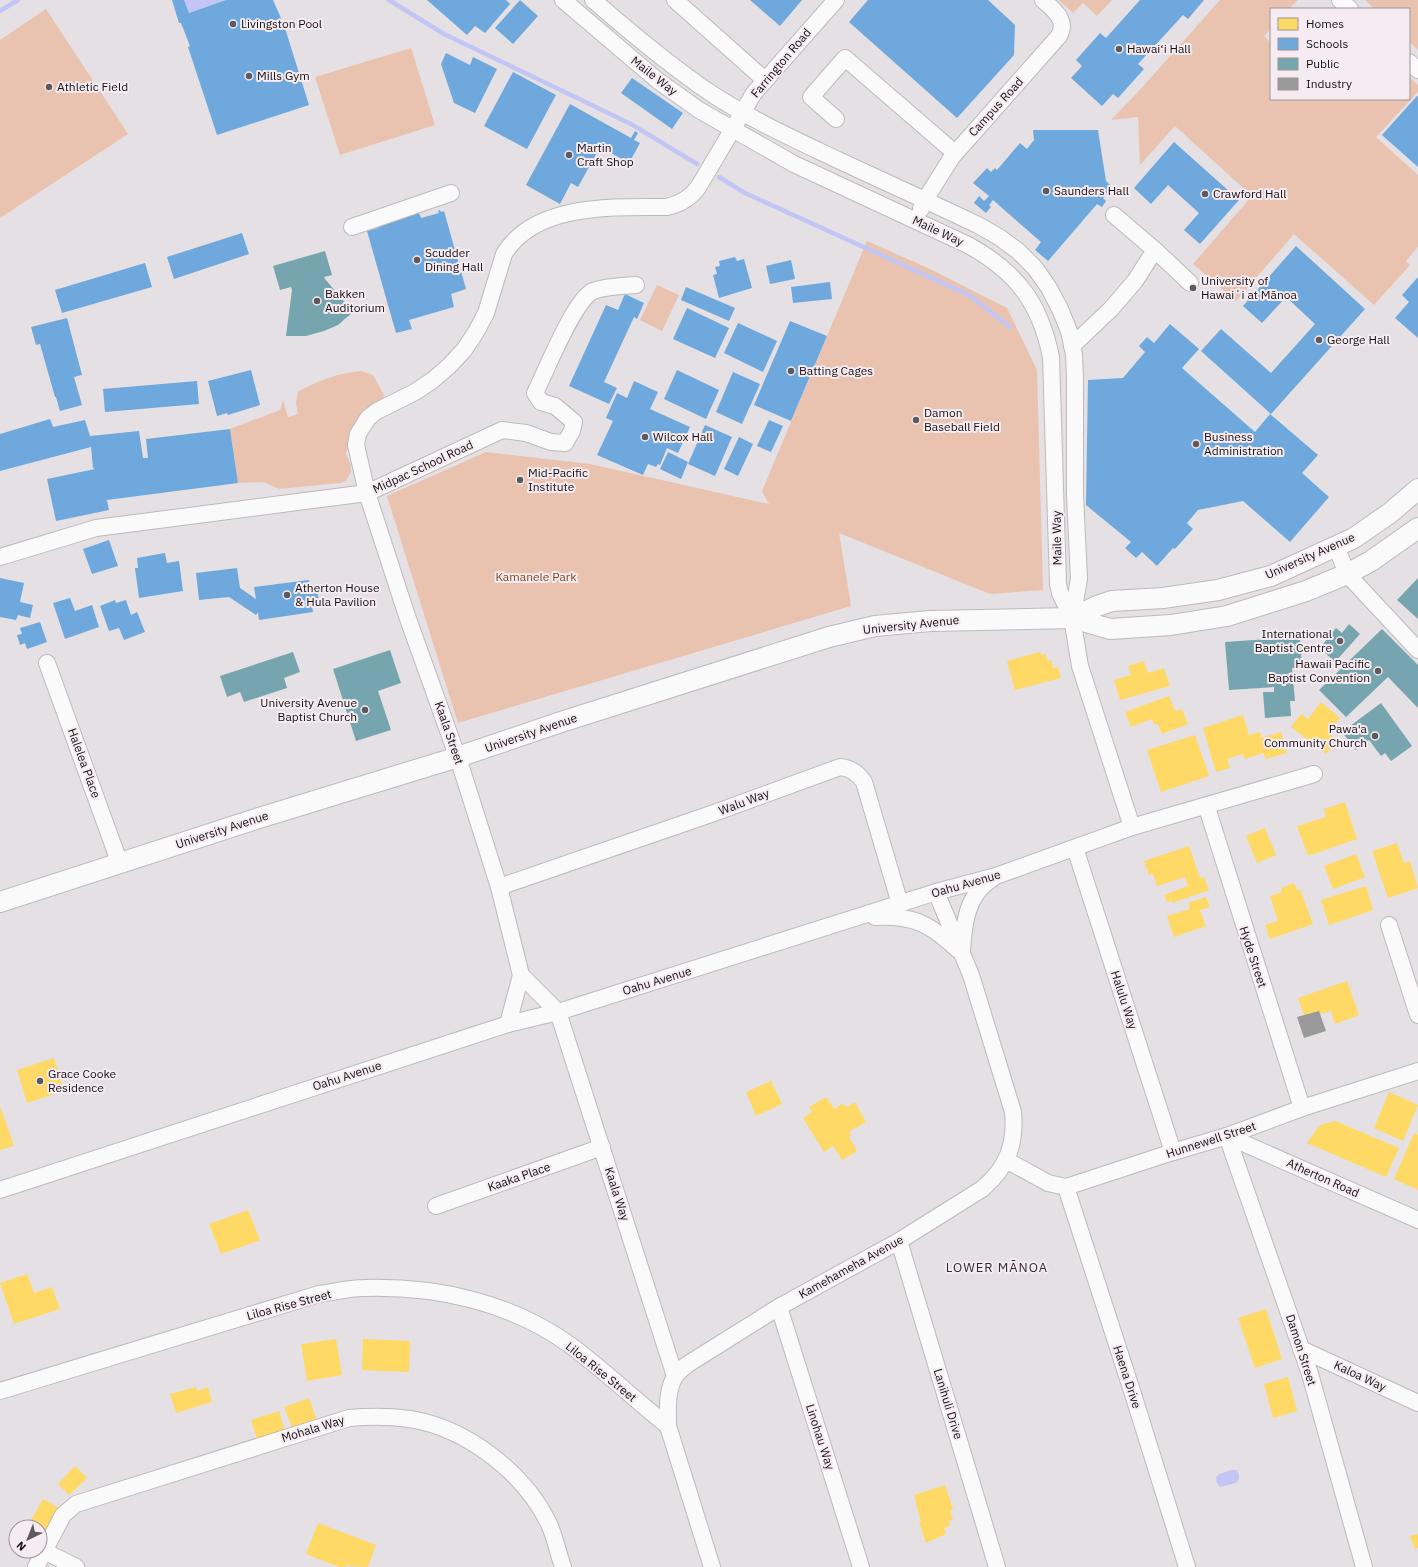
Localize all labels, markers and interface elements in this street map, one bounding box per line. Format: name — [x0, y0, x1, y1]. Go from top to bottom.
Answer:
legend — [1270, 8, 1410, 100]
place label: Livingston Pool — [241, 16, 322, 31]
text: Homes — [1306, 16, 1344, 31]
marker: Livingston Pool — [228, 19, 238, 29]
street label: Farrington Road — [747, 25, 814, 100]
text: Schools — [1306, 36, 1349, 51]
place label: Hawai‘i Hall — [1127, 41, 1191, 56]
marker: Hawai‘i Hall — [1114, 44, 1124, 54]
street label: Maile Way — [628, 53, 681, 98]
text: Public — [1306, 56, 1339, 71]
place label: Mills Gym — [257, 68, 310, 83]
marker: Mills Gym — [244, 71, 254, 81]
street label: Campus Road — [965, 74, 1026, 139]
text: Industry — [1306, 76, 1352, 91]
place label: Athletic Field — [57, 79, 128, 94]
marker: Athletic Field — [44, 82, 54, 92]
place label: Martin Craft Shop — [577, 140, 634, 169]
marker: Martin Craft Shop — [564, 150, 574, 160]
place label: Saunders Hall — [1054, 183, 1129, 198]
marker: Saunders Hall — [1041, 186, 1051, 196]
place label: Crawford Hall — [1213, 186, 1286, 201]
marker: Crawford Hall — [1200, 189, 1210, 199]
street label: Maile Way — [910, 212, 966, 249]
place label: Scudder Dining Hall — [425, 245, 483, 274]
marker: Scudder Dining Hall — [412, 255, 422, 265]
place label: University of Hawaiʻi at Mānoa — [1201, 273, 1298, 302]
marker: University of Hawaiʻi at Mānoa — [1188, 283, 1198, 293]
place label: Bakken Auditorium — [325, 286, 385, 315]
marker: Bakken Auditorium — [312, 296, 322, 306]
place label: George Hall — [1327, 332, 1390, 347]
marker: George Hall — [1314, 335, 1324, 345]
place label: Batting Cages — [799, 363, 873, 378]
marker: Batting Cages — [786, 366, 796, 376]
place label: Damon Baseball Field — [924, 405, 1000, 434]
marker: Damon Baseball Field — [911, 415, 921, 425]
place label: Wilcox Hall — [653, 429, 713, 444]
place label: Business Administration — [1204, 429, 1283, 458]
marker: Wilcox Hall — [640, 432, 650, 442]
street label: Midpac School Road — [370, 437, 475, 496]
marker: Business Administration — [1191, 439, 1201, 449]
place label: Mid-Pacific Institute — [528, 465, 588, 494]
marker: Mid-Pacific Institute — [515, 475, 525, 485]
street label: Maile Way — [1049, 511, 1064, 566]
street label: University Avenue — [1263, 529, 1357, 582]
park label: Kamanele Park — [495, 569, 577, 584]
place label: Atherton House & Hula Pavilion — [295, 580, 380, 609]
marker: Atherton House & Hula Pavilion — [282, 590, 292, 600]
street label: University Avenue — [862, 612, 960, 637]
place label: International Baptist Centre — [1255, 626, 1332, 655]
marker: International Baptist Centre — [1335, 636, 1345, 646]
place label: Hawaii Pacific Baptist Convention — [1268, 656, 1370, 685]
marker: Hawaii Pacific Baptist Convention — [1373, 666, 1383, 676]
place label: University Avenue Baptist Church — [260, 695, 357, 724]
street label: Kaala Street — [432, 699, 467, 766]
marker: University Avenue Baptist Church — [360, 705, 370, 715]
street label: University Avenue — [483, 710, 579, 755]
place label: Pawa'a Community Church — [1264, 721, 1368, 750]
street label: Halelea Place — [65, 726, 104, 800]
marker: Pawa'a Community Church — [1370, 731, 1380, 741]
street label: Walu Way — [716, 785, 771, 818]
street label: University Avenue — [174, 807, 271, 852]
street label: Oahu Avenue — [929, 866, 1003, 901]
street label: Hyde Street — [1236, 924, 1270, 989]
street label: Oahu Avenue — [621, 963, 694, 998]
street label: Halulu Way — [1108, 969, 1141, 1031]
street label: Oahu Avenue — [311, 1057, 384, 1094]
place label: Grace Cooke Residence — [48, 1066, 117, 1095]
marker: Grace Cooke Residence — [35, 1076, 45, 1086]
street label: Hunnewell Street — [1164, 1118, 1258, 1161]
street label: Atherton Road — [1285, 1155, 1362, 1200]
street label: Kaaka Place — [486, 1159, 553, 1194]
street label: Kaala Way — [602, 1165, 633, 1223]
street label: Kamehameha Avenue — [796, 1231, 906, 1302]
district label: LOWER MĀNOA — [946, 1259, 1048, 1276]
street label: Liloa Rise Street — [245, 1286, 333, 1323]
street label: Damon Street — [1283, 1312, 1320, 1387]
street label: Liloa Rise Street — [563, 1338, 640, 1405]
street label: Haena Drive — [1110, 1343, 1145, 1411]
street label: Kaloa Way — [1332, 1357, 1389, 1394]
street label: Lanihuli Drive — [931, 1367, 966, 1441]
street label: Linohau Way — [803, 1402, 838, 1472]
street label: Mohala Way — [280, 1412, 346, 1445]
north arrow — [8, 1519, 48, 1559]
text: N — [13, 1538, 29, 1554]

